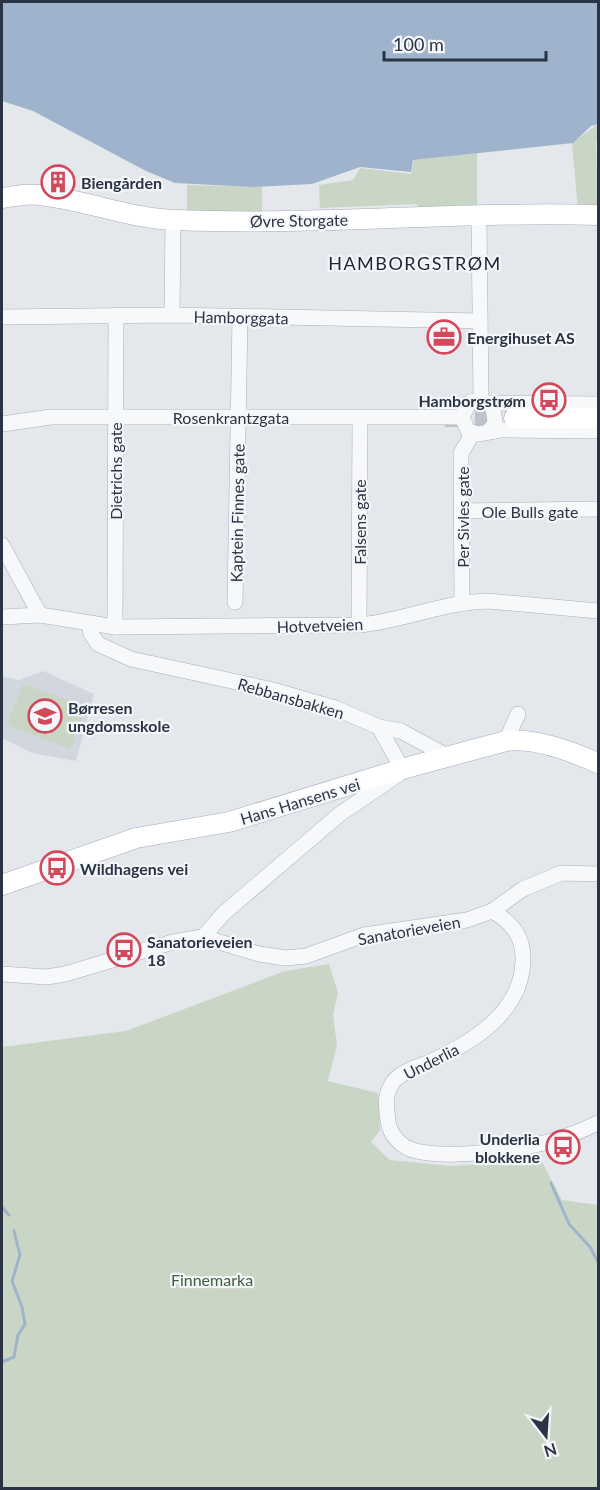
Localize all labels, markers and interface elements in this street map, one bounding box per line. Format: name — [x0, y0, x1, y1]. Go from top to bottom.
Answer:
scale bar — [384, 24, 546, 62]
text: 100 m — [393, 33, 444, 55]
building icon: Biengården — [40, 164, 76, 200]
place label: Biengården — [81, 173, 162, 192]
street label: Øvre Storgate — [250, 210, 348, 230]
district label: HAMBORGSTRØM — [328, 252, 502, 274]
street label: Hamborggata — [193, 307, 289, 327]
office icon: Energihuset AS — [426, 319, 462, 355]
place label: Energihuset AS — [467, 328, 575, 347]
bus stop icon: Hamborgstrøm — [531, 382, 567, 418]
place label: Hamborgstrøm — [418, 391, 526, 410]
street label: Rosenkrantzgata — [173, 408, 289, 427]
street label: Dietrichs gate — [106, 422, 125, 520]
street label: Kaptein Finnes gate — [226, 443, 248, 583]
street label: Per Sivles gate — [453, 466, 472, 568]
street label: Falsens gate — [350, 479, 369, 565]
street label: Ole Bulls gate — [482, 502, 578, 521]
street label: Hotvetveien — [276, 614, 364, 636]
street label: Rebbansbakken — [236, 674, 346, 722]
school or university icon: Børresen ungdomsskole — [27, 698, 63, 734]
place label: Børresen ungdomsskole — [68, 698, 170, 735]
street label: Hans Hansens vei — [238, 774, 362, 828]
bus stop icon: Wildhagens vei — [39, 850, 75, 886]
place label: Wildhagens vei — [80, 859, 188, 878]
street label: Sanatorieveien — [356, 912, 462, 948]
bus stop icon: Sanatorieveien 18 — [106, 932, 142, 968]
place label: Sanatorieveien 18 — [147, 932, 253, 969]
street label: Underlia — [400, 1039, 462, 1083]
place label: Underlia blokkene — [475, 1129, 540, 1166]
bus stop icon: Underlia blokkene — [545, 1129, 581, 1165]
park label: Finnemarka — [171, 1270, 253, 1289]
north arrow — [516, 1406, 576, 1466]
text: N — [542, 1440, 559, 1462]

